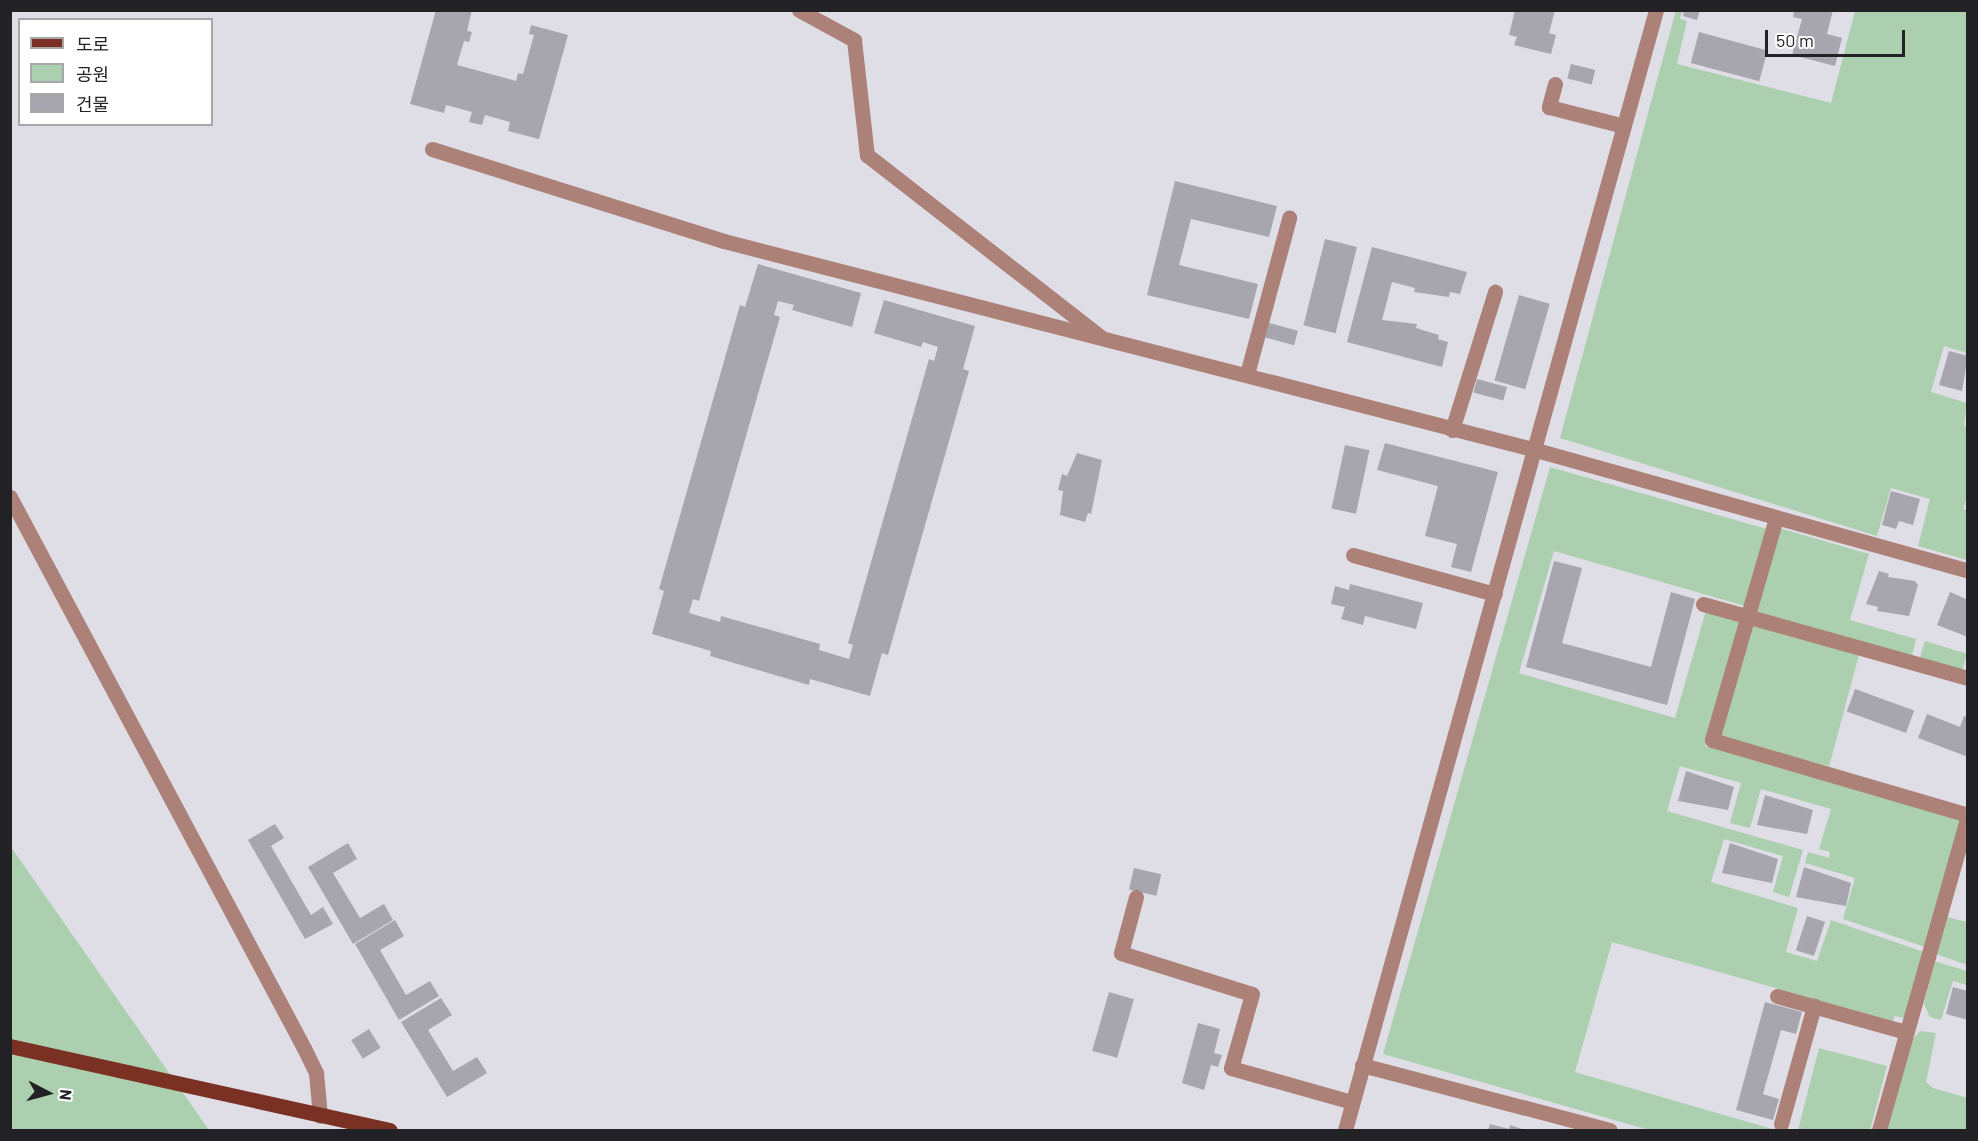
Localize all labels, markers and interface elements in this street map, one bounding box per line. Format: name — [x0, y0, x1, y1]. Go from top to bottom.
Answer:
legend — [18, 18, 213, 126]
scale bar — [1768, 18, 1908, 56]
text: 50 m — [1776, 29, 1814, 51]
text: 도로 — [76, 33, 109, 55]
text: 공원 — [76, 63, 109, 85]
text: 건물 — [76, 93, 109, 115]
north arrow — [18, 1063, 78, 1123]
text: N — [56, 1089, 76, 1101]

